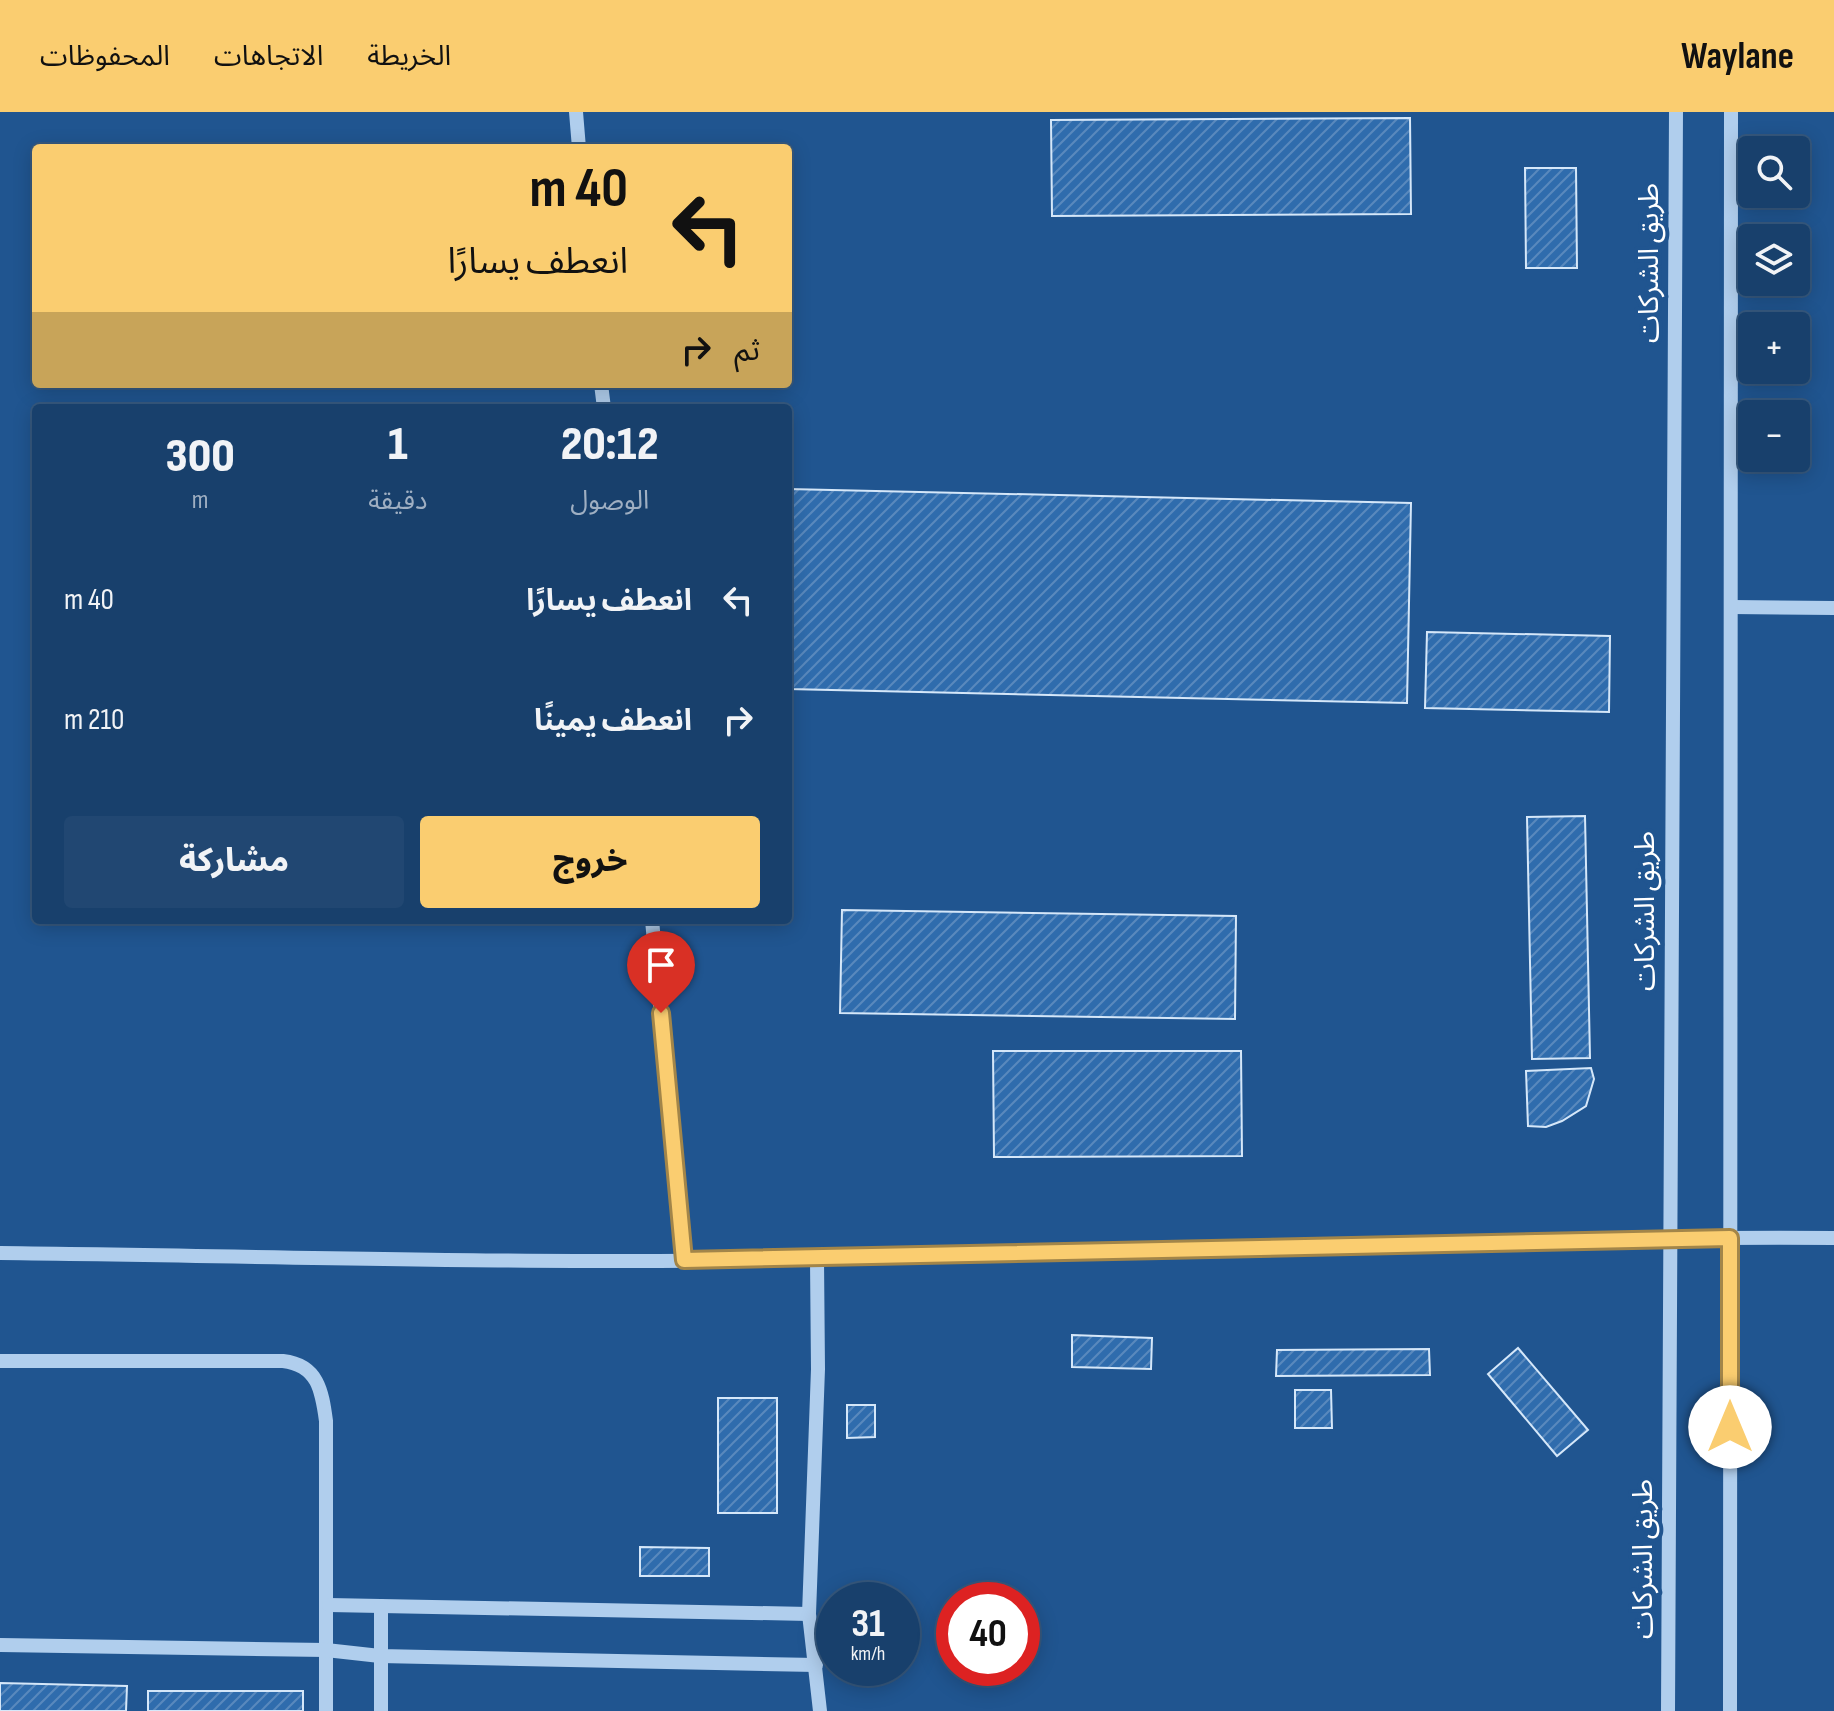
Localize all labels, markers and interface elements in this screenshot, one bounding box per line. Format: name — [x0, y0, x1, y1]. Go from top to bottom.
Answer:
text: Waylane — [1681, 34, 1794, 79]
text: المحفوظات — [40, 40, 170, 73]
text: الاتجاهات — [214, 40, 323, 73]
text: الخريطة — [367, 40, 451, 73]
map controls — [1738, 136, 1810, 472]
button: search — [1738, 136, 1810, 208]
text: 40 m — [529, 156, 628, 223]
icon: left — [656, 176, 760, 280]
street label: طريق الشركات — [1633, 183, 1666, 343]
button: layers — [1738, 224, 1810, 296]
text: انعطف يسارًا — [447, 241, 628, 284]
button: + — [1738, 312, 1810, 384]
icon: right — [674, 328, 718, 372]
text: ثم — [734, 333, 760, 369]
button: − — [1738, 400, 1810, 472]
text: 1 — [388, 416, 408, 473]
text: 20:12 — [561, 416, 659, 473]
text: 300 — [166, 428, 235, 485]
text: m — [192, 485, 208, 516]
text: دقيقة — [368, 486, 427, 517]
text: الوصول — [570, 486, 649, 517]
icon: left — [716, 578, 760, 622]
text: 40 m — [64, 582, 114, 618]
text: انعطف يسارًا — [526, 583, 692, 619]
icon: right — [716, 698, 760, 742]
text: 210 m — [64, 702, 124, 738]
text: انعطف يمينًا — [534, 703, 692, 739]
button: مشاركة — [64, 816, 404, 908]
button: خروج — [420, 816, 760, 908]
street label: طريق الشركات — [1629, 831, 1662, 991]
pin — [627, 931, 695, 1013]
icon: arrive — [639, 943, 683, 987]
position arrow — [1688, 1385, 1772, 1469]
street label: طريق الشركات — [1627, 1479, 1660, 1639]
speed limit sign: 40 — [936, 1582, 1040, 1686]
text: 31 — [851, 1600, 885, 1648]
text: km/h — [851, 1642, 885, 1666]

